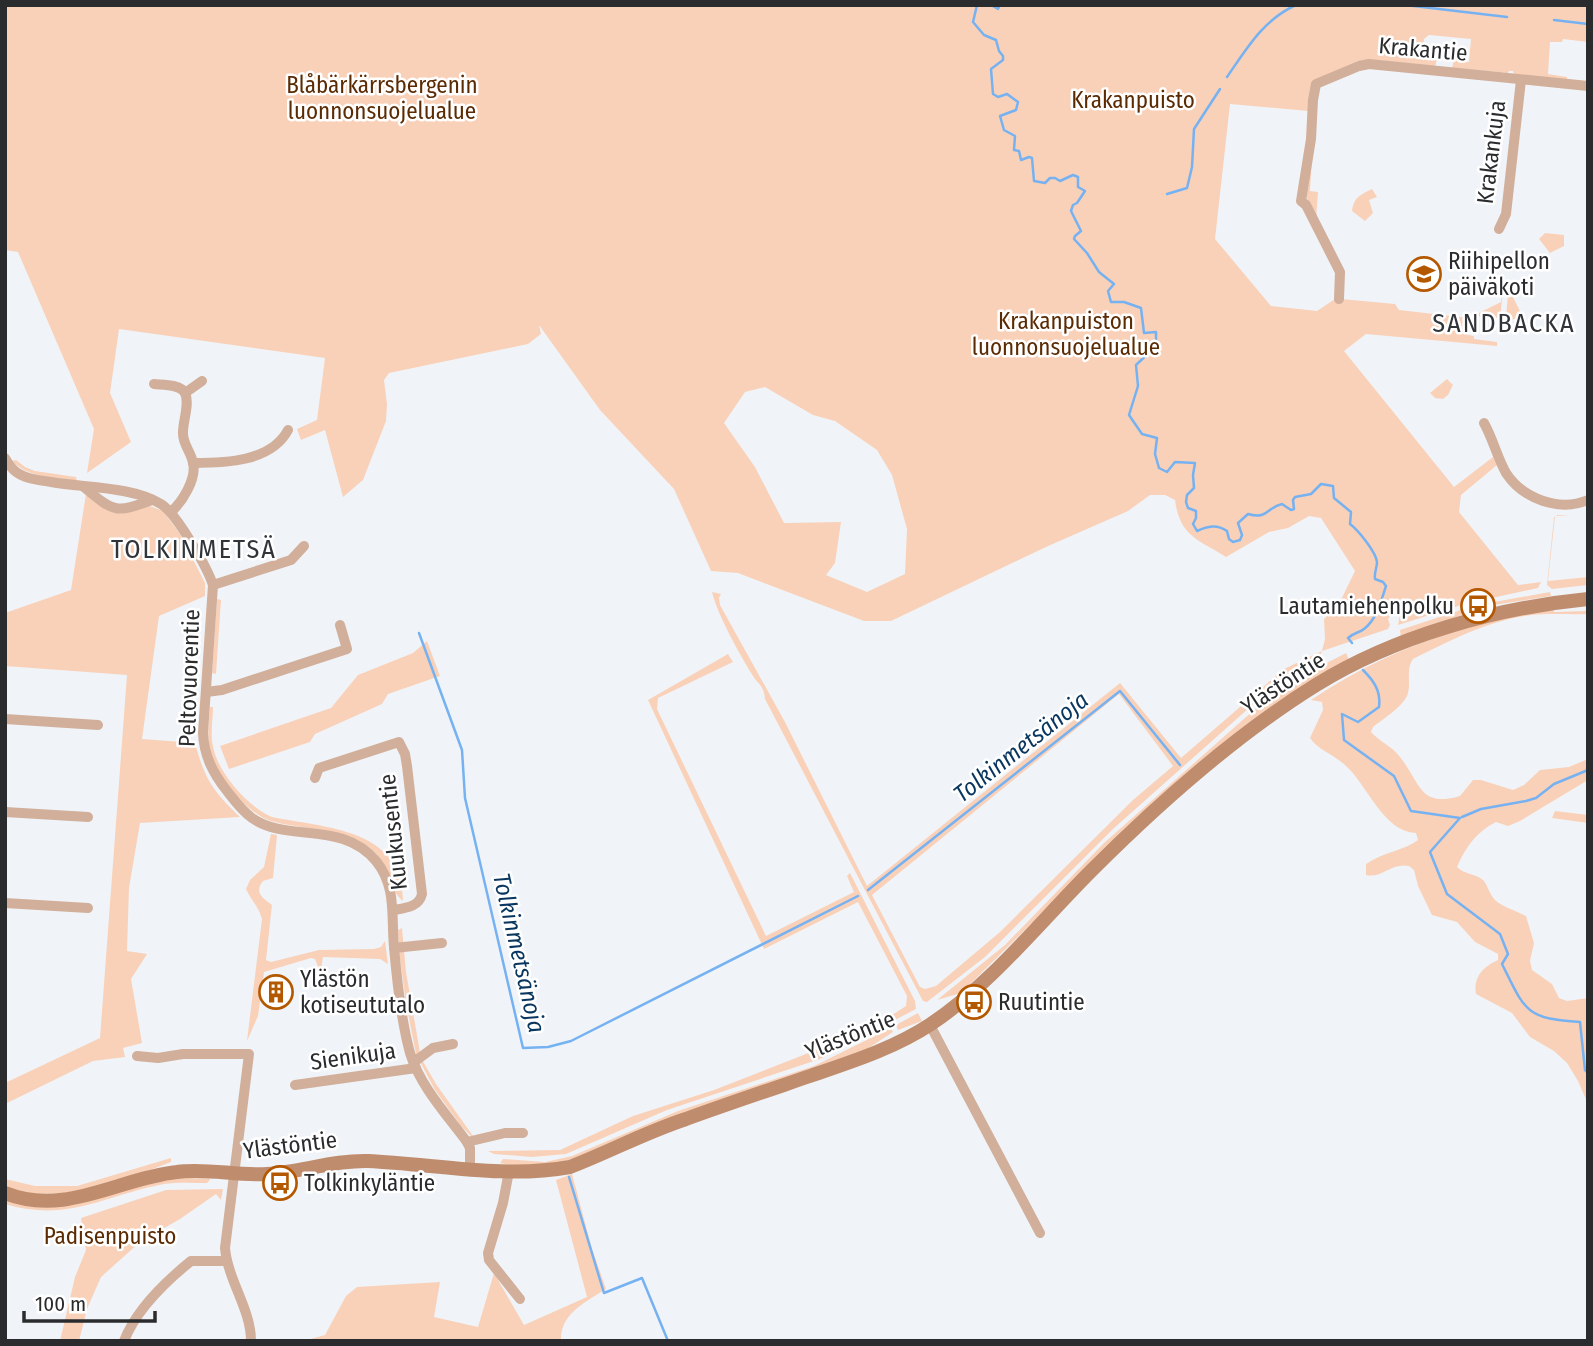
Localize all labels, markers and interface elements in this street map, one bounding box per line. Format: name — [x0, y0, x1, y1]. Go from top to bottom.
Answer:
street label: Krakantie — [1377, 31, 1469, 67]
park label: Blåbärkärrsbergenin luonnonsuojelualue — [286, 71, 478, 125]
park label: Krakanpuisto — [1071, 86, 1195, 114]
street label: Krakankuja — [1471, 99, 1511, 205]
place label: Riihipellon päiväkoti — [1448, 247, 1550, 301]
school or university icon: Riihipellon päiväkoti — [1405, 255, 1443, 293]
park label: Krakanpuiston luonnonsuojelualue — [972, 307, 1160, 361]
district label: SANDBACKA — [1432, 308, 1576, 339]
district label: TOLKINMETSÄ — [111, 534, 277, 565]
bus stop icon: Lautamiehenpolku — [1459, 587, 1497, 625]
place label: Lautamiehenpolku — [1279, 592, 1454, 620]
street label: Peltovuorentie — [173, 609, 205, 747]
street label: Ylästöntie — [1236, 646, 1330, 720]
water label: Tolkinmetsänoja — [948, 686, 1094, 808]
street label: Kuukusentie — [373, 773, 413, 891]
water label: Tolkinmetsänoja — [487, 870, 551, 1036]
place label: Ylästön kotiseututalo — [300, 965, 425, 1019]
building icon: Ylästön kotiseututalo — [257, 973, 295, 1011]
bus stop icon: Ruutintie — [955, 983, 993, 1021]
place label: Ruutintie — [998, 988, 1085, 1016]
street label: Ylästöntie — [801, 1004, 899, 1066]
street label: Sienikuja — [308, 1036, 398, 1076]
street label: Ylästöntie — [242, 1125, 338, 1165]
bus stop icon: Tolkinkyläntie — [261, 1164, 299, 1202]
place label: Tolkinkyläntie — [304, 1169, 435, 1197]
park label: Padisenpuisto — [44, 1222, 176, 1250]
scale bar — [24, 1280, 156, 1324]
text: 100 m — [35, 1291, 86, 1317]

